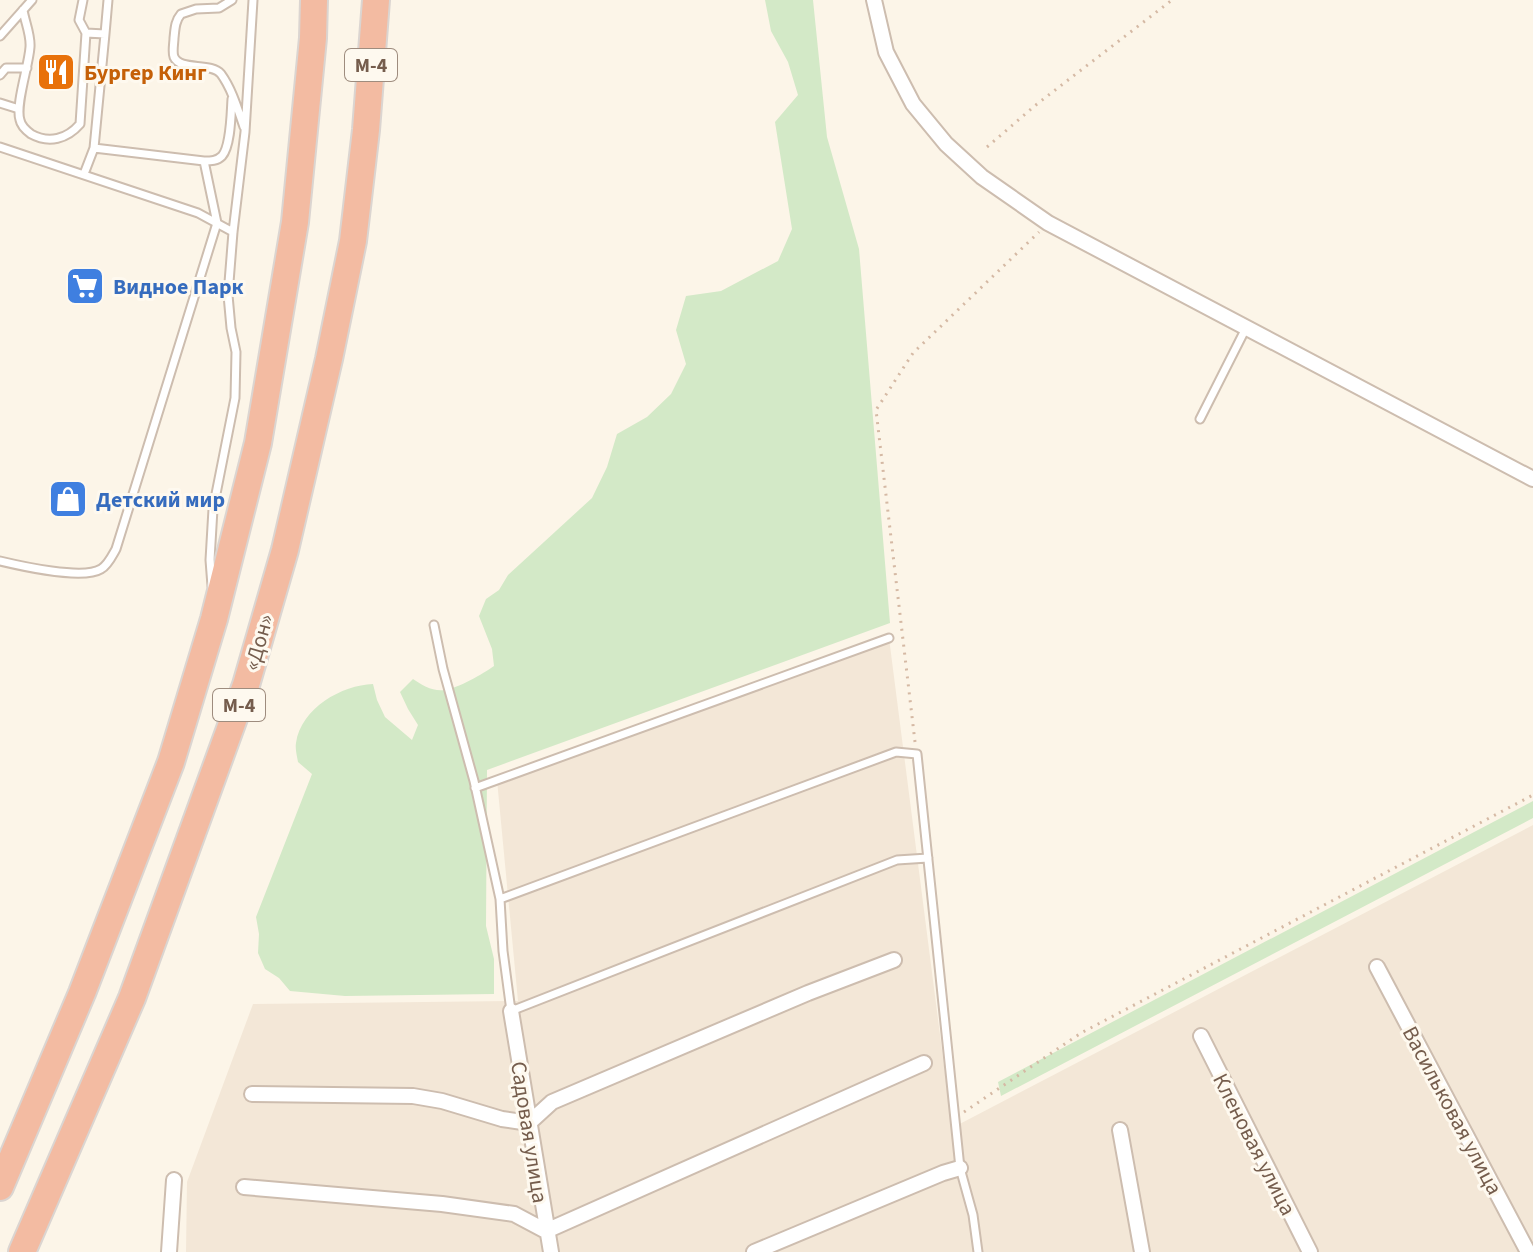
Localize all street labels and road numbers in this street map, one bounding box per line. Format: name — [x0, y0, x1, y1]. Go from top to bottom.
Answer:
road number: М-4 — [345, 49, 397, 81]
street label: «Дон» — [236, 610, 282, 674]
road number: М-4 — [213, 689, 265, 721]
street label: Васильковая улица — [1394, 1020, 1510, 1201]
street label: Садовая улица — [502, 1059, 556, 1205]
street label: Кленовая улица — [1205, 1068, 1304, 1221]

